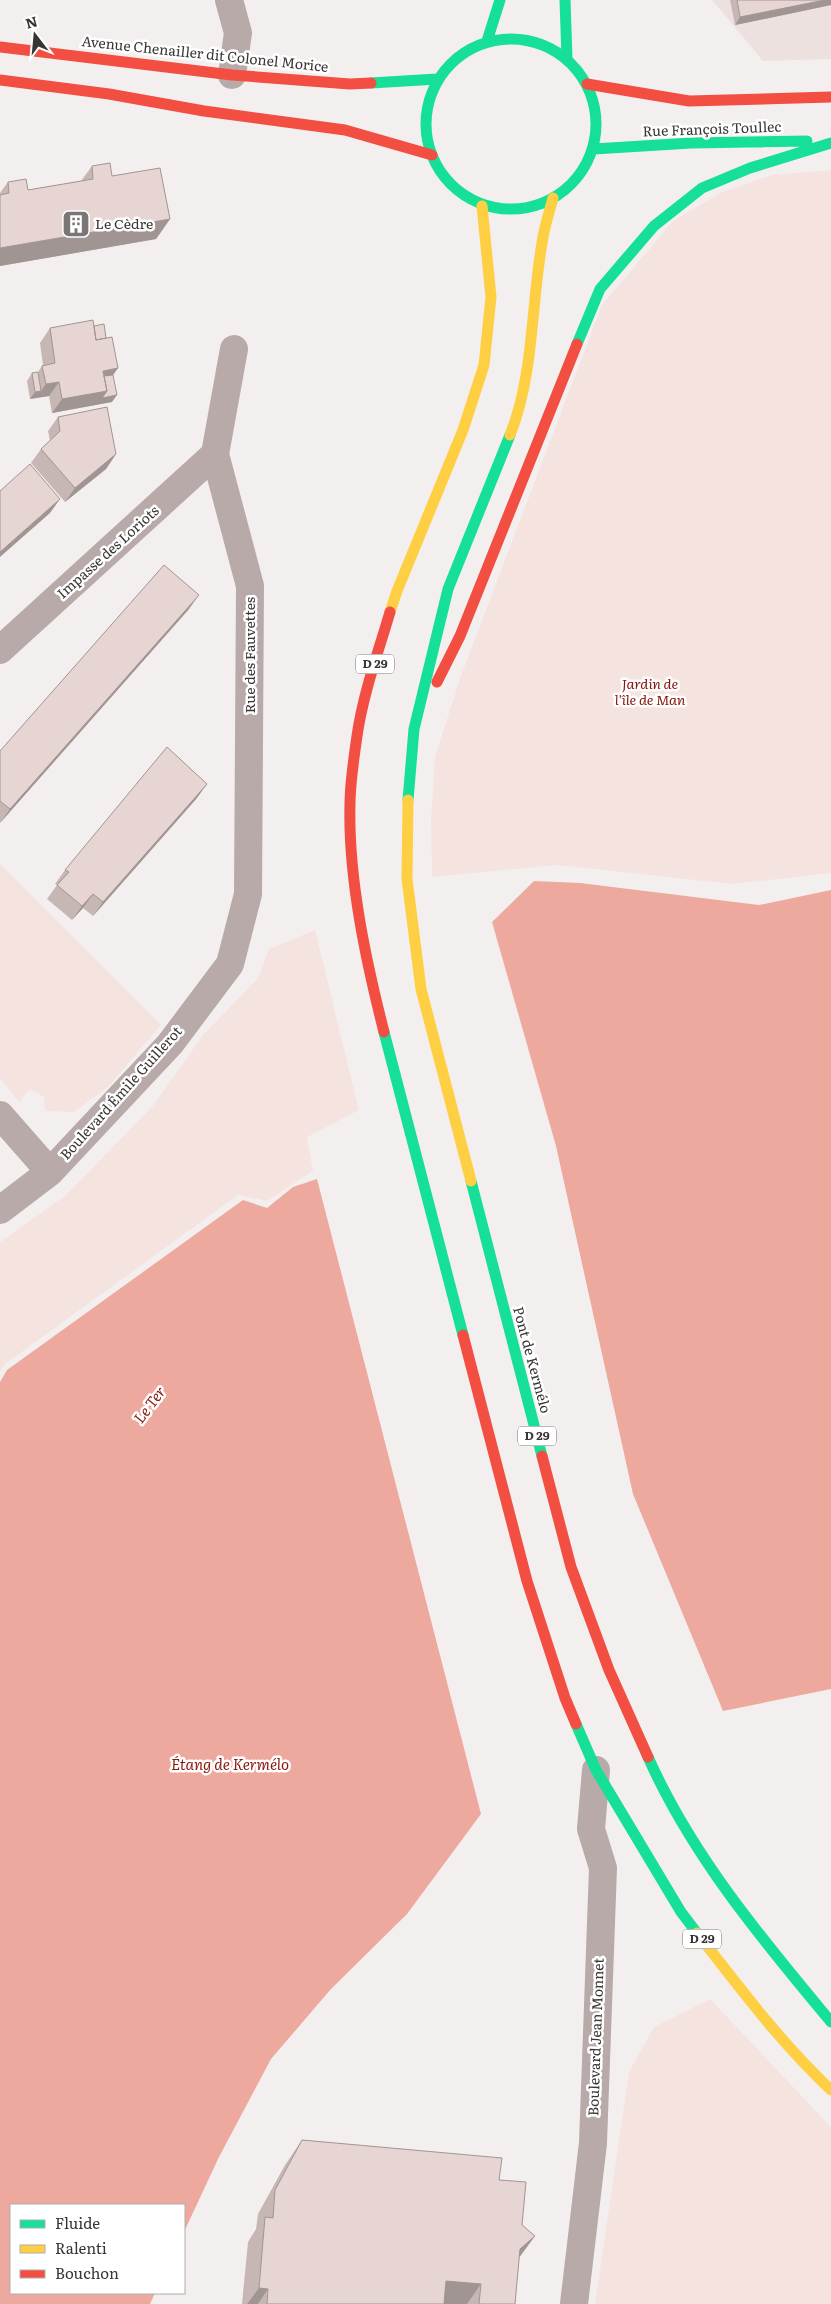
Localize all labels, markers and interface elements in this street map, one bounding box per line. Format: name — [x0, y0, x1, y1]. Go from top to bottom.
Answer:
north arrow — [10, 10, 60, 60]
text: N — [23, 10, 40, 33]
street label: Avenue Chenailler dit Colonel Morice — [81, 30, 329, 76]
street label: Rue François Toullec — [642, 116, 782, 140]
building icon: Le Cèdre — [61, 209, 91, 239]
place label: Le Cèdre — [95, 213, 153, 233]
street label: Impasse des Loriots — [52, 500, 163, 602]
street label: Rue des Fauvettes — [239, 597, 259, 713]
road number: D 29 — [356, 654, 394, 674]
park label: Jardin de l'île de Man — [615, 673, 686, 709]
street label: Boulevard Émile Guillerot — [55, 1021, 186, 1163]
street label: Pont de Kermélo — [509, 1304, 557, 1415]
water label: Le Ter — [127, 1381, 170, 1427]
road number: D 29 — [518, 1426, 556, 1445]
water label: Étang de Kermélo — [171, 1752, 289, 1775]
road number: D 29 — [683, 1930, 721, 1948]
street label: Boulevard Jean Monnet — [582, 1957, 608, 2116]
legend — [10, 2204, 185, 2294]
text: Fluide — [55, 2211, 100, 2234]
text: Ralenti — [55, 2236, 107, 2259]
text: Bouchon — [55, 2261, 119, 2284]

